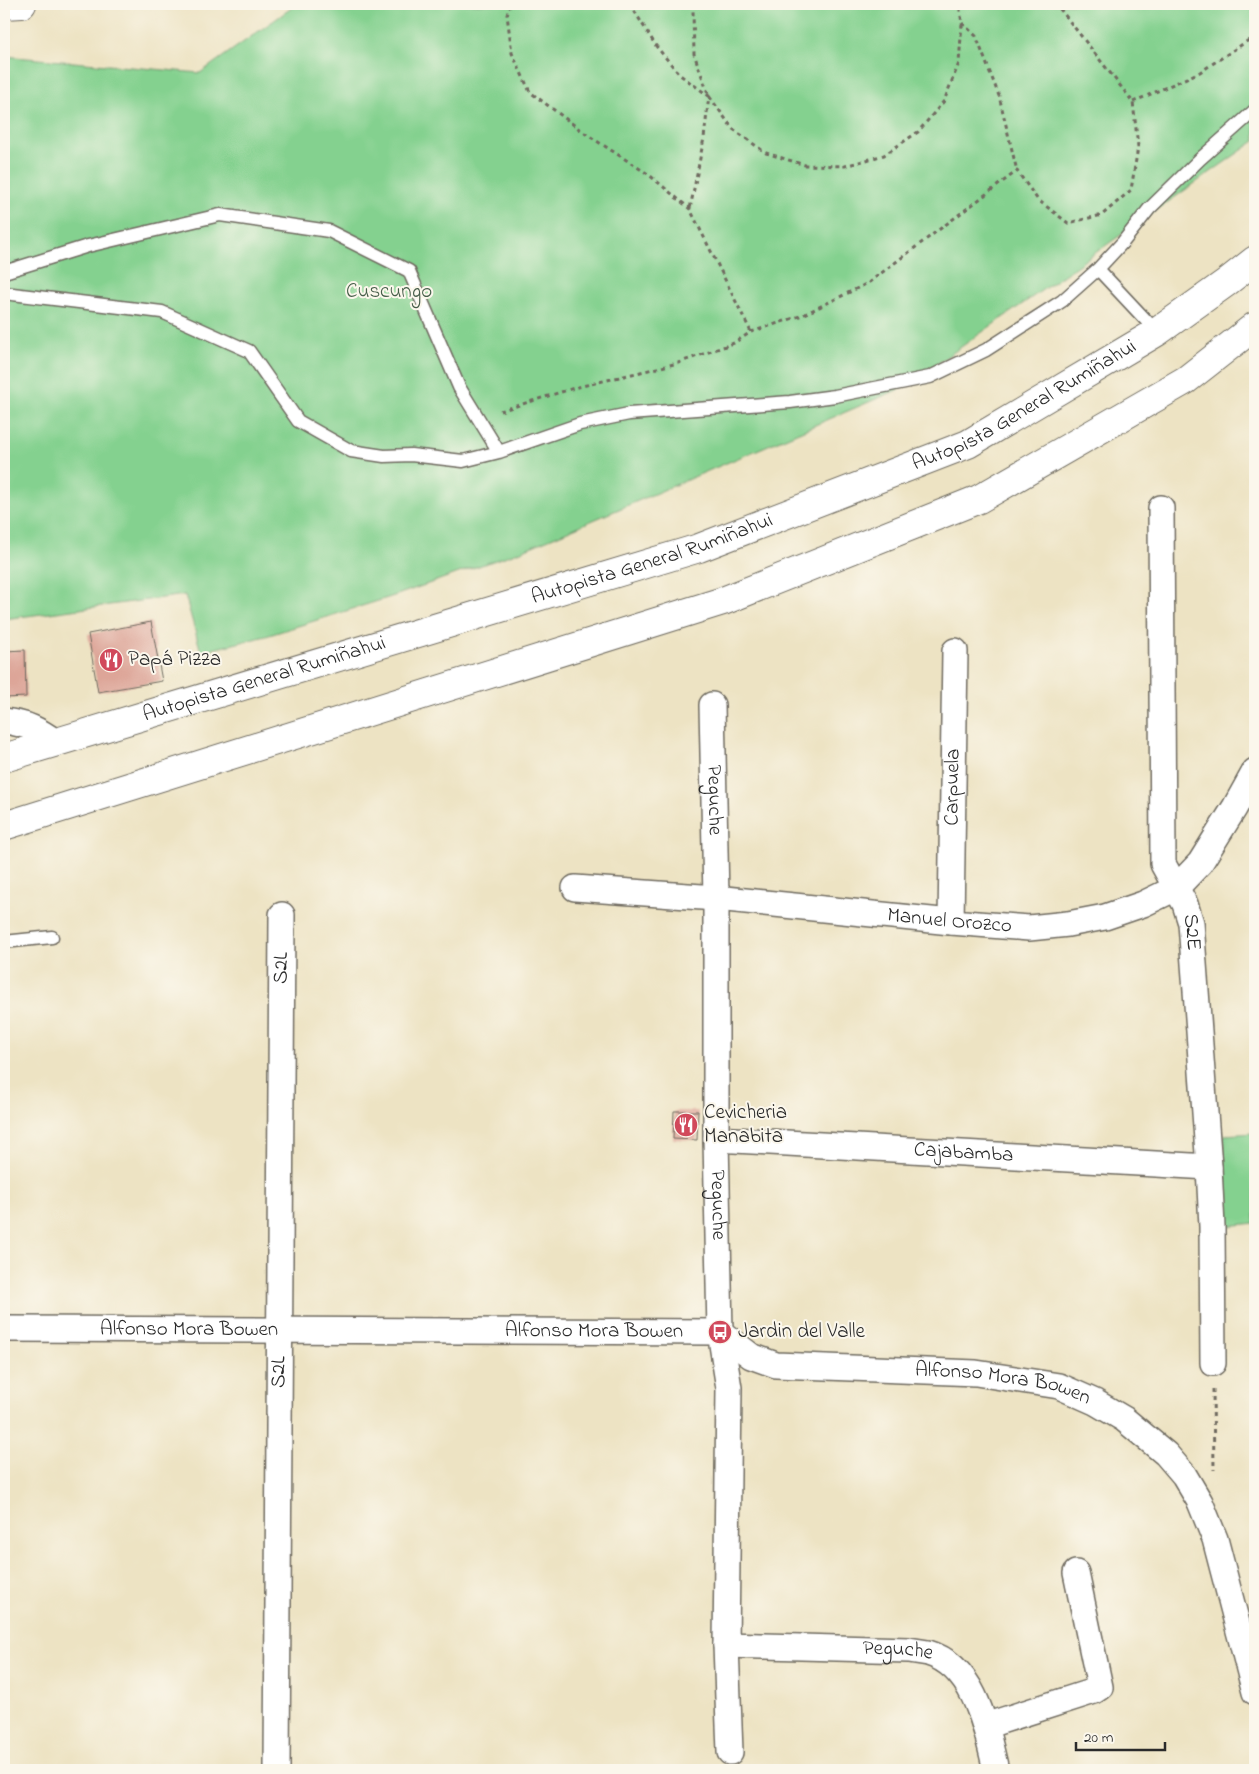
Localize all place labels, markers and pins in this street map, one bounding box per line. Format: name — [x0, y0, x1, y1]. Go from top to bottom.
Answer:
place label: Papá Pizza — [128, 645, 221, 675]
restaurant icon: Papá Pizza — [98, 647, 124, 673]
place label: Cevicheria Manabita — [704, 1098, 787, 1152]
restaurant icon: Cevicheria Manabita — [673, 1112, 699, 1138]
place label: Jardin del Valle — [738, 1317, 866, 1347]
bus stop icon: Jardin del Valle — [707, 1319, 733, 1345]

